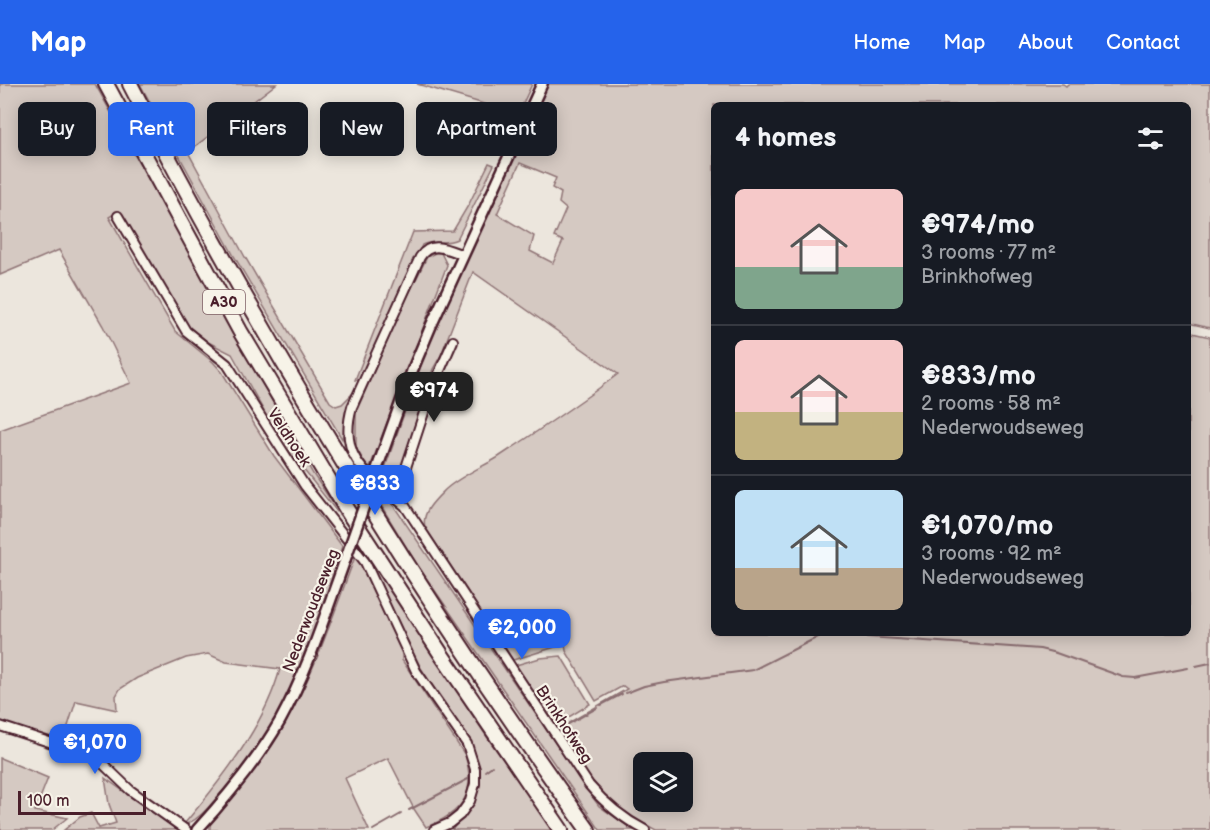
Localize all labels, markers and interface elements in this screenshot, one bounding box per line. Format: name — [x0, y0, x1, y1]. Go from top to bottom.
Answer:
text: Map — [30, 26, 86, 59]
text: Home — [853, 30, 910, 55]
text: Map — [943, 30, 985, 55]
text: About — [1018, 30, 1073, 55]
text: Contact — [1106, 30, 1180, 55]
chip: Buy — [18, 102, 96, 156]
chip: Rent — [108, 102, 195, 156]
chip: Filters — [207, 102, 308, 156]
chip: New — [320, 102, 404, 156]
chip: Apartment — [416, 102, 557, 156]
icon: filters — [1134, 122, 1167, 155]
text: 4 homes — [735, 123, 836, 154]
text: €974/mo — [921, 210, 1035, 241]
icon: home — [783, 213, 855, 285]
text: 3 rooms · 77 m² — [921, 241, 1056, 265]
text: Brinkhofweg — [921, 265, 1033, 289]
road number: A30 — [203, 290, 245, 314]
text: €833/mo — [921, 361, 1036, 392]
icon: home — [783, 364, 855, 436]
pin: €974 — [398, 372, 470, 423]
text: €974 — [409, 379, 459, 403]
text: 2 rooms · 58 m² — [921, 392, 1061, 416]
street label: Veldhoek — [263, 405, 315, 471]
text: Nederwoudseweg — [921, 416, 1084, 440]
pin: €833 — [339, 465, 411, 516]
text: €833 — [350, 472, 400, 496]
text: €1,070/mo — [921, 511, 1053, 542]
icon: home — [783, 514, 855, 586]
text: 3 rooms · 92 m² — [921, 542, 1062, 566]
street label: Nederwoudseweg — [279, 546, 344, 675]
text: Nederwoudseweg — [921, 566, 1084, 590]
pin: €2,000 — [473, 609, 571, 660]
text: €2,000 — [488, 616, 556, 640]
street label: Brinkhofweg — [531, 682, 596, 768]
pin: €1,070 — [46, 724, 144, 775]
text: €1,070 — [63, 731, 127, 755]
map controls — [633, 752, 693, 812]
button: layers — [633, 752, 693, 812]
scale bar — [18, 788, 146, 816]
text: 100 m — [27, 792, 70, 811]

